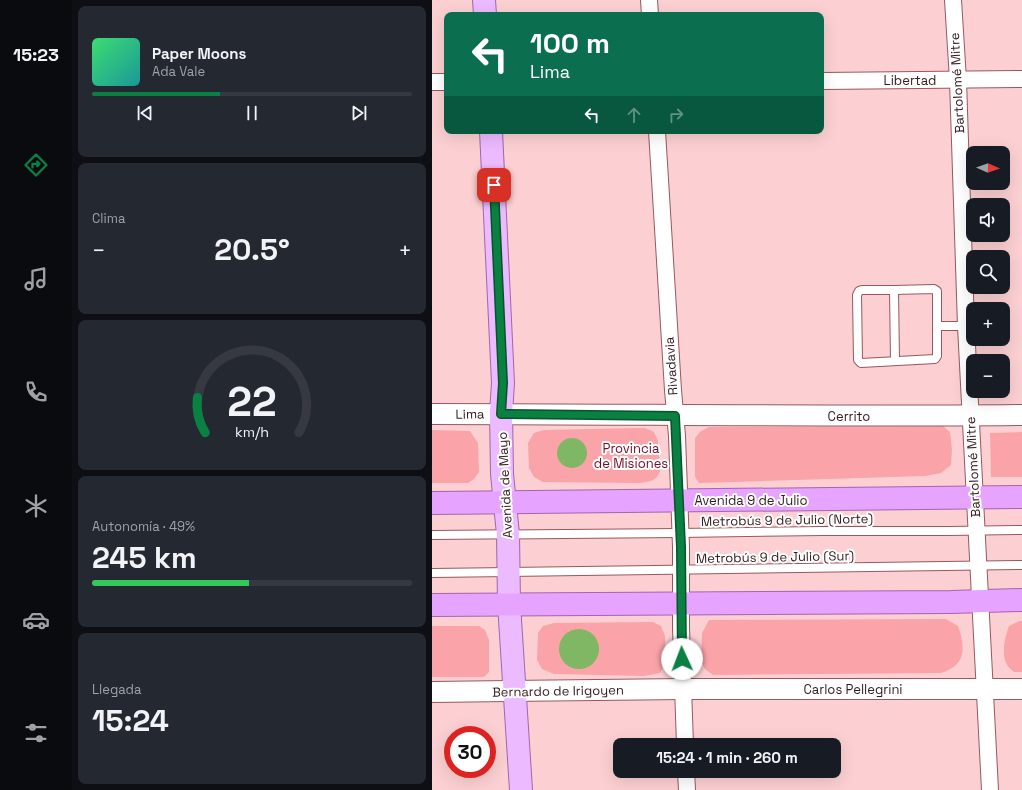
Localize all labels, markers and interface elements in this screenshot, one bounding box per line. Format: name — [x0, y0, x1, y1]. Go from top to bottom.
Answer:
text: 100 m — [530, 25, 610, 61]
icon: left — [464, 28, 516, 80]
street label: Bartolomé Mitre — [946, 32, 968, 134]
text: 15:23 — [13, 43, 59, 66]
text: Paper Moons — [152, 44, 246, 63]
text: Lima — [530, 60, 570, 83]
text: Ada Vale — [152, 63, 205, 80]
street label: Libertad — [884, 72, 936, 89]
icon: previous — [134, 102, 156, 124]
icon: pause — [241, 102, 263, 124]
icon: next — [348, 102, 370, 124]
icon: left — [581, 104, 603, 126]
icon: ahead — [623, 104, 645, 126]
icon: right — [665, 104, 687, 126]
north arrow — [966, 146, 1010, 190]
map controls — [966, 146, 1010, 398]
icon: directions — [22, 151, 50, 179]
pin — [477, 168, 511, 202]
icon: arrive — [483, 174, 505, 196]
button: sound — [966, 198, 1010, 242]
text: Clima — [92, 210, 125, 227]
text: 20.5° — [214, 230, 290, 269]
text: − — [92, 236, 106, 264]
text: + — [398, 236, 412, 264]
button: search — [966, 250, 1010, 294]
icon: music — [22, 265, 50, 293]
button: + — [966, 302, 1010, 346]
street label: Rivadavia — [660, 336, 682, 396]
button: − — [966, 354, 1010, 398]
text: 22 — [227, 375, 277, 428]
icon: phone — [22, 378, 50, 406]
street label: Lima — [455, 405, 485, 423]
street label: Cerrito — [828, 408, 870, 425]
street label: Bartolomé Mitre — [962, 416, 984, 518]
text: km/h — [235, 423, 269, 441]
street label: Avenida de Mayo — [494, 431, 516, 539]
park label: Provincia de Misiones — [594, 440, 668, 472]
icon: climate — [22, 492, 50, 520]
street label: Avenida 9 de Julio — [694, 492, 808, 509]
street label: Metrobús 9 de Julio (Norte) — [701, 510, 873, 530]
text: Autonomía · 49% — [92, 518, 195, 535]
text: 245 km — [92, 538, 197, 577]
street label: Metrobús 9 de Julio (Sur) — [696, 547, 854, 567]
icon: car — [22, 606, 50, 634]
position arrow — [661, 638, 703, 680]
text: Llegada — [92, 681, 141, 698]
street label: Bernardo de Irigoyen — [492, 681, 624, 701]
street label: Carlos Pellegrini — [803, 681, 903, 698]
text: 15:24 — [92, 701, 169, 740]
icon: filters — [22, 719, 50, 747]
speed limit sign: 30 — [444, 726, 496, 778]
text: 15:24 · 1 min · 260 m — [656, 748, 798, 767]

